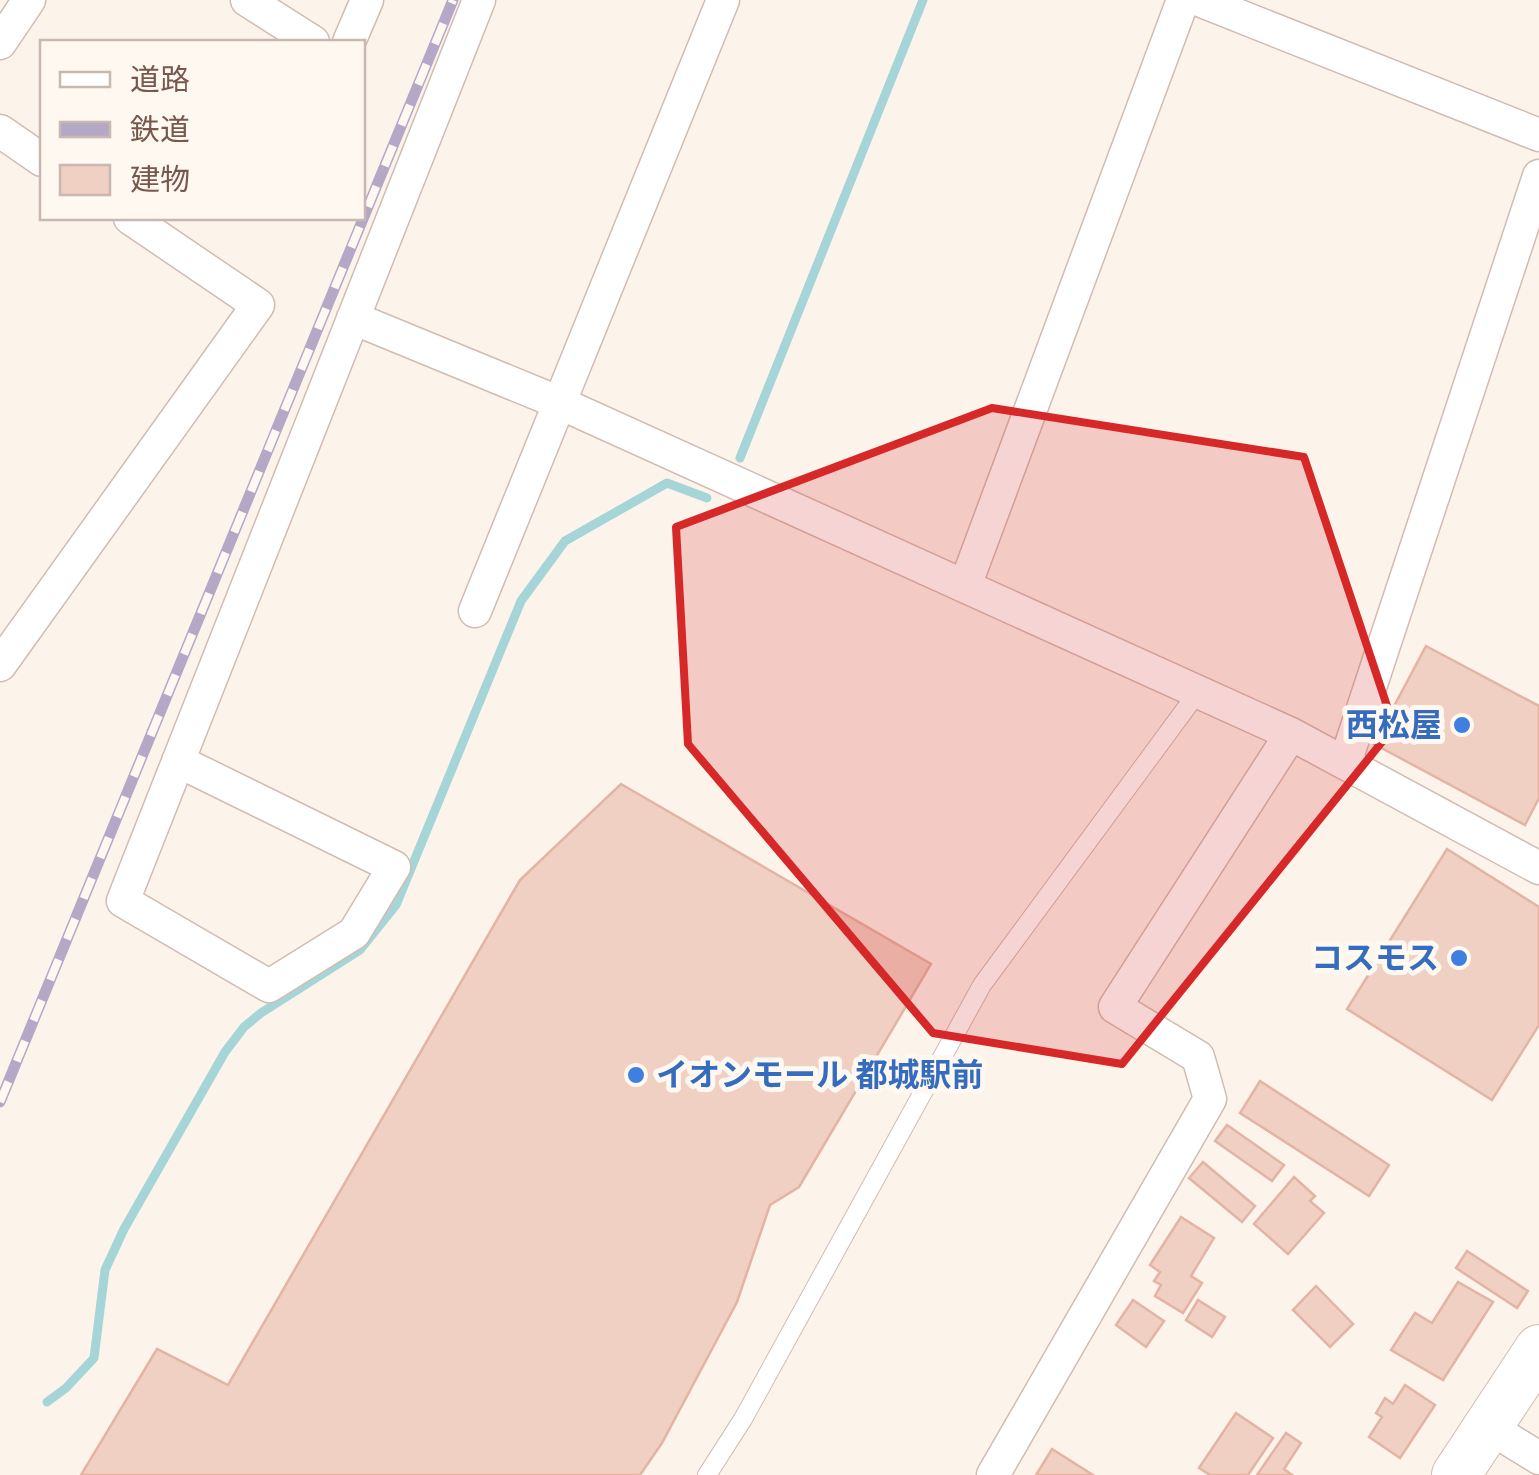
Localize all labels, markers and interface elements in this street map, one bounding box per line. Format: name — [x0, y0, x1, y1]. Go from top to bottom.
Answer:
legend — [40, 40, 365, 220]
text: 道路 — [130, 62, 190, 97]
text: 鉄道 — [130, 112, 190, 147]
text: 建物 — [130, 162, 190, 197]
place label: 西松屋 — [1346, 706, 1442, 744]
marker: 西松屋 — [1451, 714, 1473, 736]
place label: コスモス — [1311, 939, 1439, 977]
marker: コスモス — [1448, 947, 1470, 969]
place label: イオンモール 都城駅前 — [656, 1056, 983, 1094]
marker: イオンモール 都城駅前 — [625, 1064, 647, 1086]

